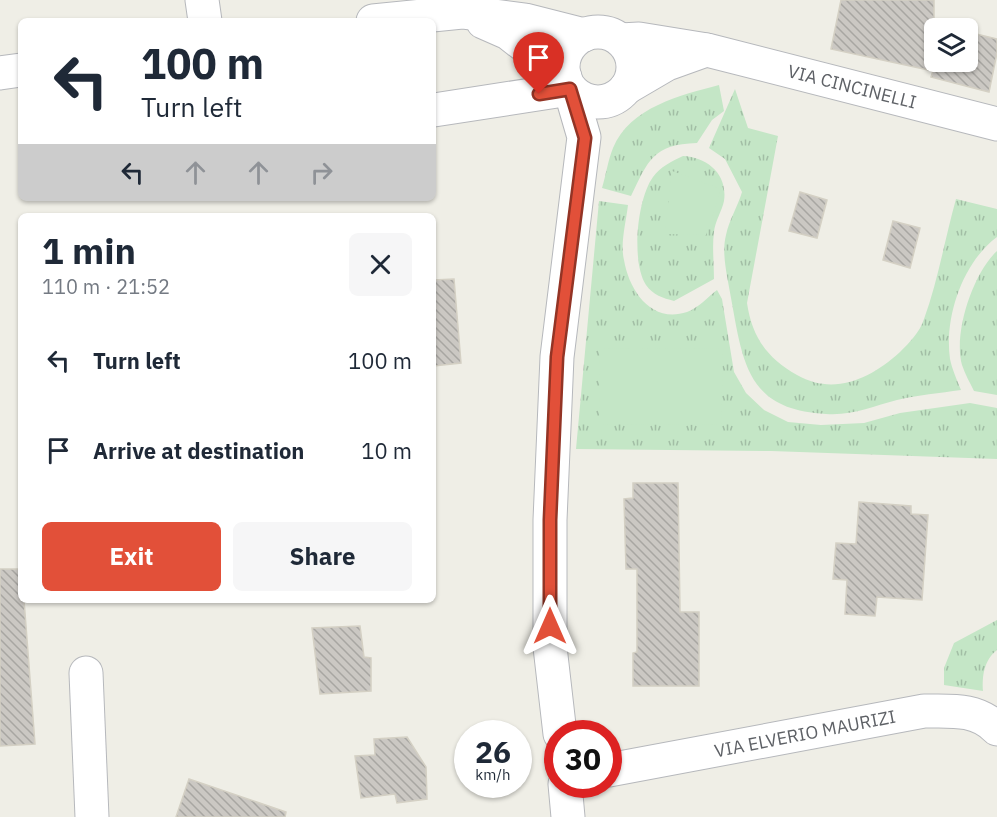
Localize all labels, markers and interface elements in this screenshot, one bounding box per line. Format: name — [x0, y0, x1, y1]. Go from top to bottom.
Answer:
map controls — [924, 18, 978, 72]
button: layers — [924, 18, 978, 72]
pin — [513, 32, 564, 94]
text: 100 m — [141, 36, 264, 91]
icon: arrive — [522, 41, 555, 74]
icon: left — [42, 42, 120, 120]
street label: VIA CINCINELLI — [785, 59, 919, 114]
text: Turn left — [141, 89, 242, 124]
icon: left — [116, 156, 149, 189]
icon: ahead — [179, 156, 212, 189]
icon: ahead — [242, 156, 275, 189]
icon: right — [305, 156, 338, 189]
text: 1 min — [42, 227, 136, 274]
button: close — [349, 233, 412, 296]
text: 110 m · 21:52 — [42, 273, 170, 300]
icon: left — [42, 344, 75, 377]
text: Turn left — [93, 346, 181, 375]
text: 100 m — [348, 346, 412, 375]
icon: arrive — [42, 434, 75, 467]
text: Arrive at destination — [93, 436, 304, 465]
text: 10 m — [361, 436, 412, 465]
button: Exit — [42, 522, 221, 591]
button: Share — [233, 522, 412, 591]
position arrow — [518, 594, 582, 658]
street label: VIA ELVERIO MAURIZI — [712, 705, 897, 762]
speed limit sign: 30 — [544, 720, 622, 798]
text: 26 — [475, 732, 511, 771]
text: km/h — [475, 765, 511, 784]

